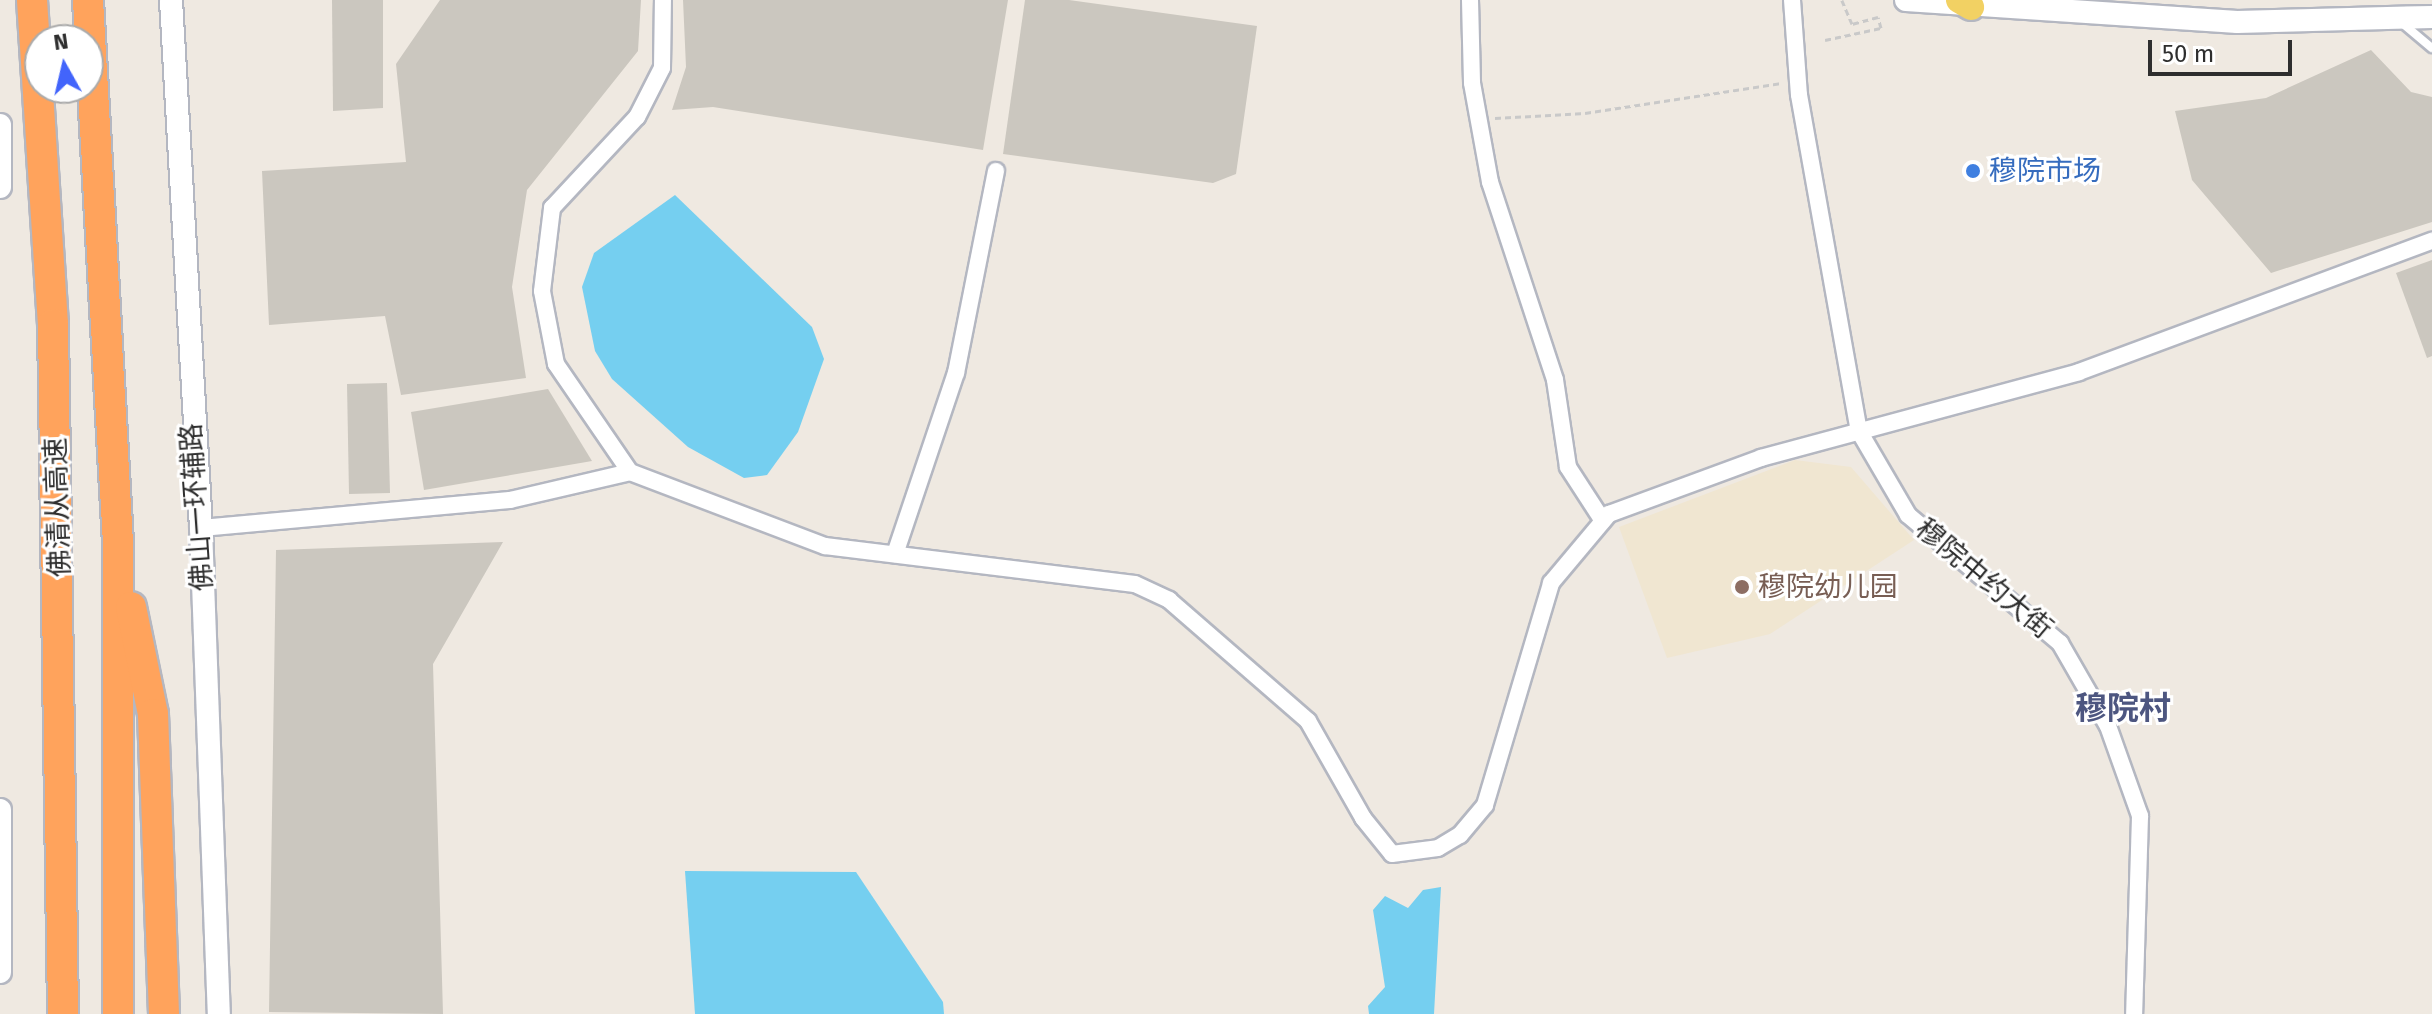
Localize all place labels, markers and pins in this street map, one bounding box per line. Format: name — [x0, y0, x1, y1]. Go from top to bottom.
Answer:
place label: 穆院市场 — [1989, 154, 2101, 188]
marker: 穆院市场 — [1964, 162, 1982, 180]
place label: 穆院幼儿园 — [1758, 570, 1898, 604]
marker: 穆院幼儿园 — [1733, 578, 1751, 596]

